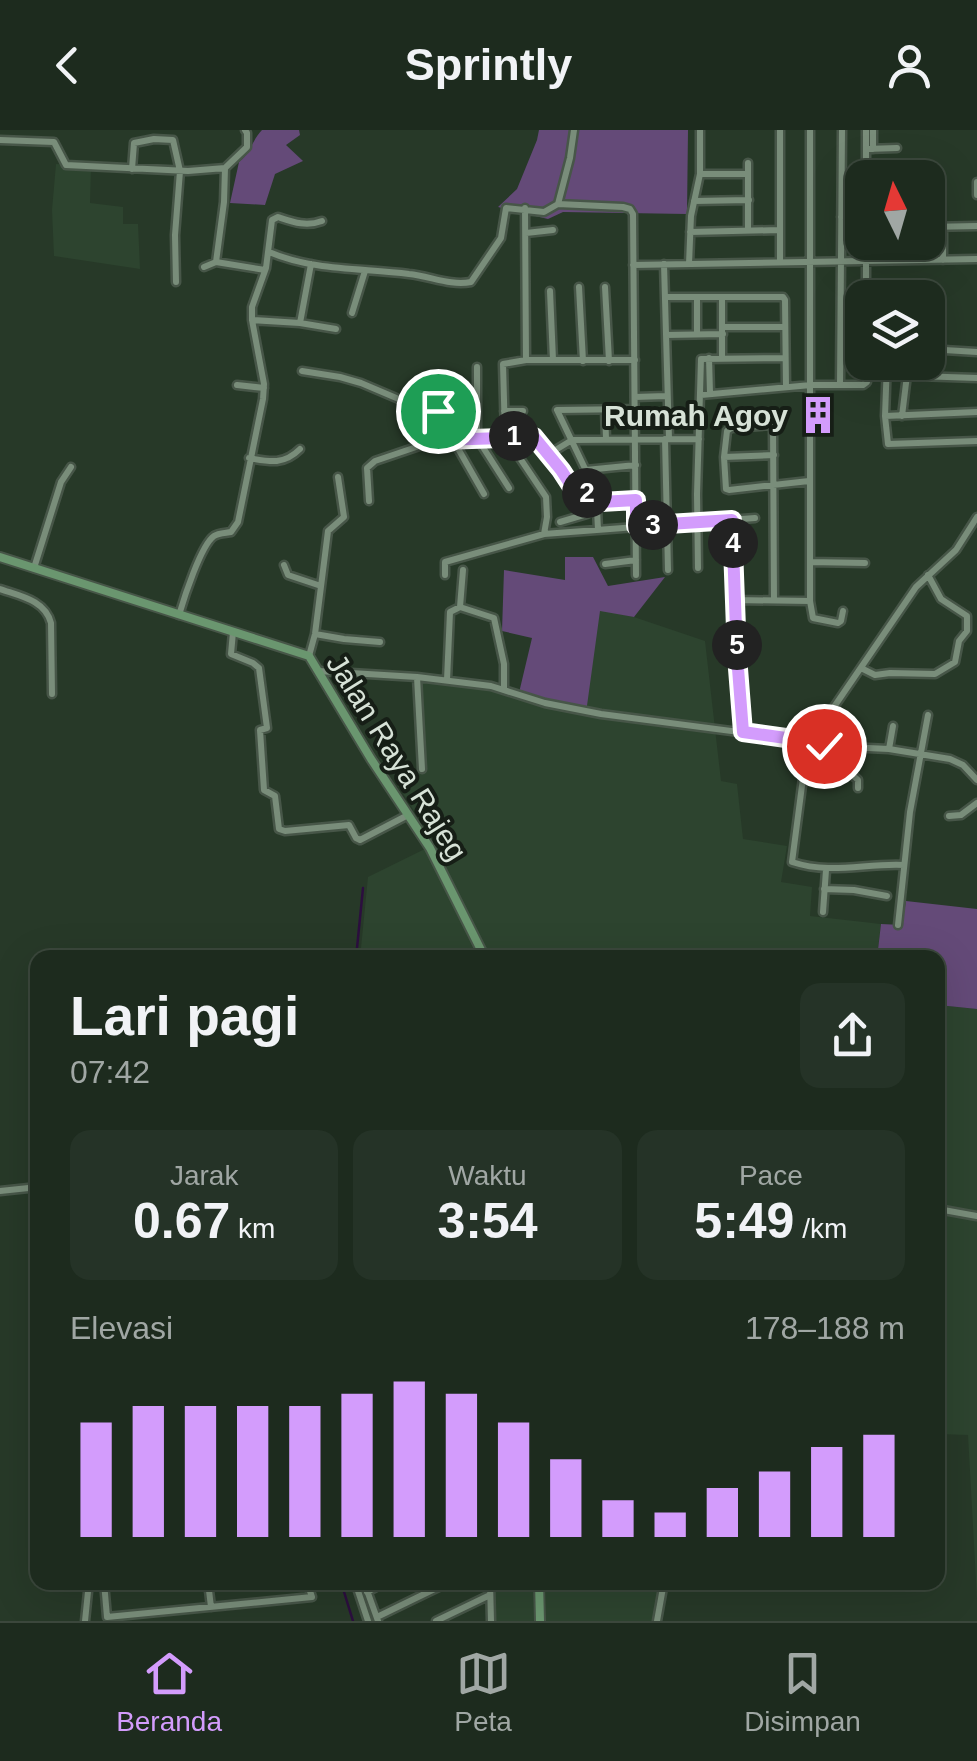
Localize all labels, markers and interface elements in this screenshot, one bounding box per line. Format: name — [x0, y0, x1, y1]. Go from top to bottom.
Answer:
icon: back — [40, 38, 95, 93]
icon: person — [882, 38, 937, 93]
text: Sprintly — [405, 39, 572, 90]
north arrow — [845, 160, 945, 260]
map controls — [845, 160, 945, 380]
button: layers — [845, 280, 945, 380]
pin — [396, 369, 481, 454]
icon: arrive — [411, 384, 466, 439]
building icon: Rumah Agoy — [797, 394, 839, 436]
place label: Rumah Agoy — [604, 399, 788, 432]
pin: 1 — [489, 411, 539, 461]
text: 1 — [506, 420, 522, 451]
pin: 2 — [562, 468, 612, 518]
text: 2 — [579, 477, 595, 508]
pin: 3 — [628, 500, 678, 550]
text: 3 — [645, 509, 661, 540]
pin: 4 — [708, 518, 758, 568]
text: 4 — [725, 527, 741, 558]
pin: 5 — [712, 620, 762, 670]
text: 5 — [729, 629, 745, 660]
street label: Jalan Raya Rajeg — [320, 648, 474, 866]
pin — [782, 704, 867, 789]
icon: check — [797, 719, 852, 774]
button: share — [800, 983, 905, 1088]
text: Lari pagi — [70, 985, 299, 1047]
text: 07:42 — [70, 1054, 150, 1090]
text: Jarak — [170, 1160, 238, 1191]
text: Waktu — [448, 1160, 527, 1191]
text: Pace — [739, 1160, 803, 1191]
text: 0.67 — [133, 1193, 230, 1249]
text: 3:54 — [437, 1193, 538, 1249]
text: 5:49 — [694, 1193, 794, 1249]
text: km — [230, 1213, 275, 1244]
text: /km — [794, 1213, 847, 1244]
text: Elevasi — [70, 1310, 173, 1346]
text: 178–188 m — [745, 1310, 905, 1346]
tab: Beranda — [116, 1646, 222, 1738]
tab: Peta — [454, 1646, 512, 1738]
tab: Disimpan — [744, 1646, 861, 1738]

